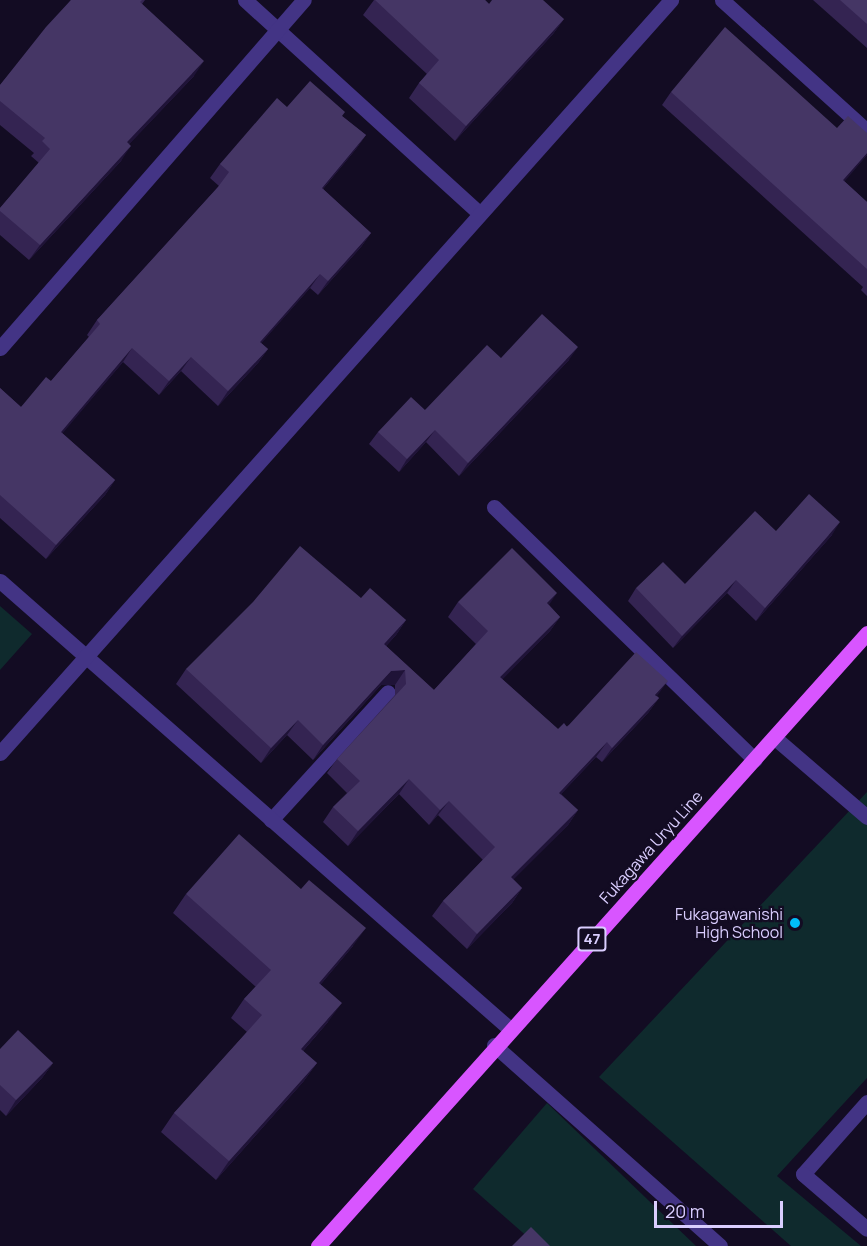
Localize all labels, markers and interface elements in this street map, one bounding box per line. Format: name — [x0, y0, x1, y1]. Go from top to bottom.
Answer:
street label: Fukagawa Uryu Line — [595, 787, 707, 907]
place label: Fukagawanishi High School — [675, 904, 783, 942]
marker: Fukagawanishi High School — [788, 916, 802, 930]
road number: 47 — [577, 927, 607, 951]
scale bar — [657, 1189, 786, 1227]
text: 20 m — [665, 1199, 705, 1223]

